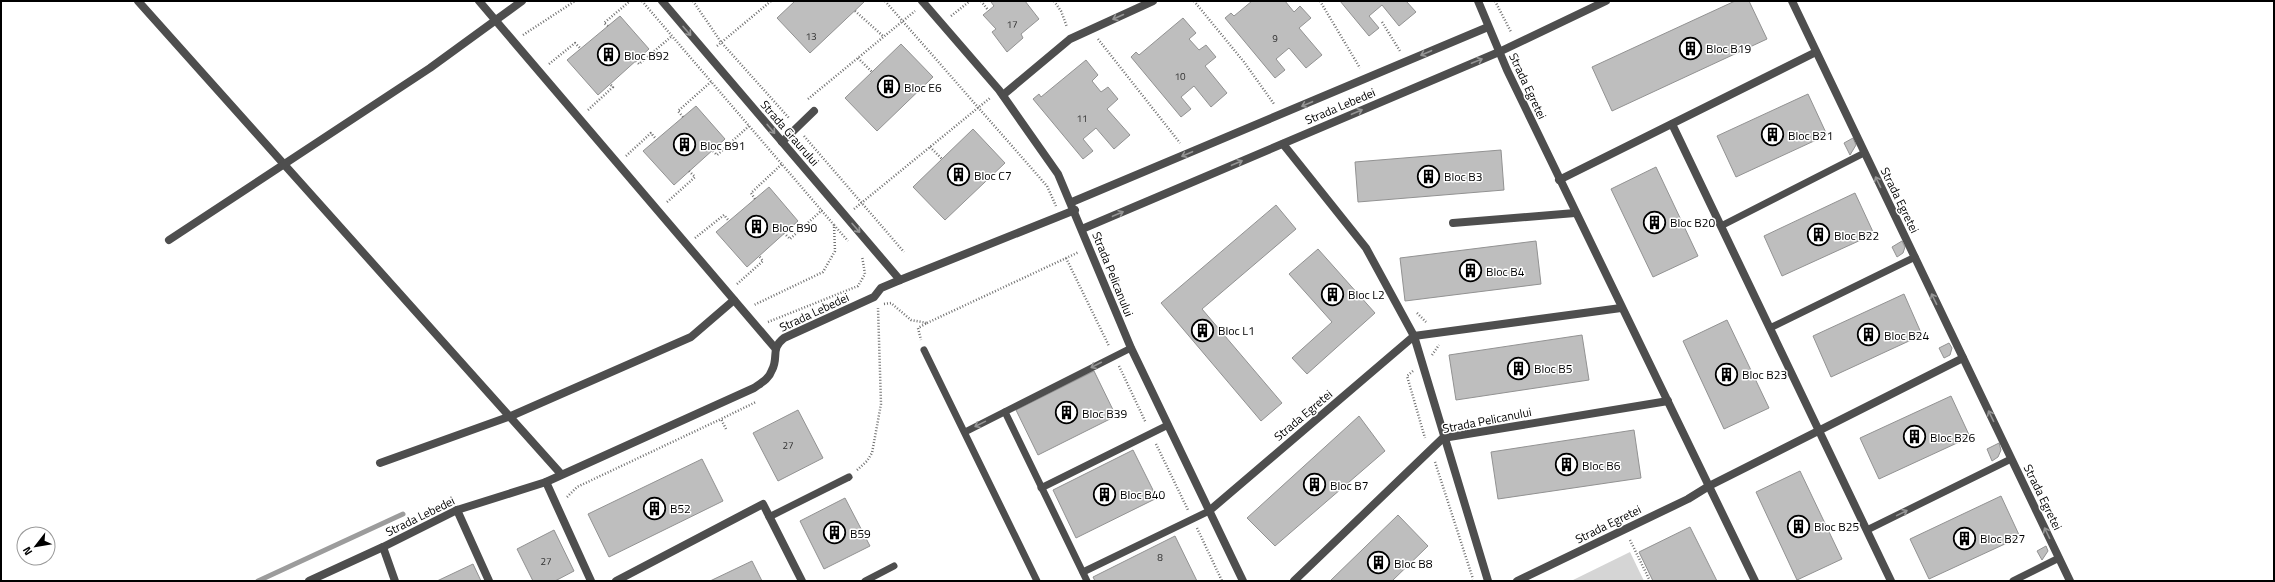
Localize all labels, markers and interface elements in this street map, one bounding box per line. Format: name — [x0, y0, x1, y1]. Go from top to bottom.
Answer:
one-way arrow — [1112, 13, 1124, 21]
house number: 17 — [1006, 17, 1018, 32]
one-way arrow — [682, 25, 691, 35]
house number: 13 — [805, 29, 817, 44]
house number: 9 — [1272, 31, 1278, 46]
building icon: Bloc B19 — [1677, 35, 1703, 61]
place label: Bloc B19 — [1706, 39, 1751, 58]
building icon: Bloc B92 — [596, 42, 622, 68]
place label: Bloc B92 — [624, 46, 669, 65]
one-way arrow — [1421, 50, 1433, 57]
street label: Strada Egretei — [1504, 50, 1552, 122]
one-way arrow — [1470, 57, 1482, 65]
house number: 10 — [1174, 69, 1186, 84]
building icon: Bloc E6 — [876, 74, 902, 100]
place label: Bloc E6 — [904, 78, 942, 97]
street label: Strada Lebedei — [1302, 83, 1378, 129]
street label: Strada Graurului — [756, 96, 824, 170]
one-way arrow — [1301, 100, 1313, 108]
one-way arrow — [1351, 108, 1363, 115]
house number: 11 — [1076, 111, 1088, 126]
building icon: Bloc B21 — [1759, 122, 1785, 148]
one-way arrow — [767, 124, 776, 135]
place label: Bloc B21 — [1788, 126, 1833, 145]
building icon: Bloc B91 — [671, 132, 697, 158]
place label: Bloc B91 — [700, 136, 745, 155]
one-way arrow — [1181, 151, 1193, 158]
one-way arrow — [1231, 159, 1243, 166]
building icon: Bloc C7 — [946, 162, 972, 188]
building icon: Bloc B3 — [1416, 163, 1442, 189]
street label: Strada Egretei — [1876, 164, 1924, 236]
place label: Bloc C7 — [974, 166, 1012, 185]
place label: Bloc B3 — [1444, 167, 1482, 186]
one-way arrow — [1874, 176, 1881, 188]
one-way arrow — [1111, 209, 1123, 217]
building icon: Bloc B20 — [1641, 209, 1667, 235]
place label: Bloc B20 — [1670, 213, 1715, 232]
building icon: Bloc B90 — [744, 214, 770, 240]
place label: Bloc B90 — [772, 218, 817, 237]
building icon: Bloc B22 — [1806, 222, 1832, 248]
one-way arrow — [852, 223, 861, 233]
place label: Bloc B22 — [1834, 226, 1879, 245]
street label: Strada Pelicanului — [1087, 229, 1139, 319]
building icon: Bloc B4 — [1457, 258, 1483, 284]
place label: Bloc B4 — [1486, 262, 1525, 281]
building icon: Bloc L2 — [1319, 281, 1345, 307]
place label: Bloc L2 — [1348, 285, 1385, 304]
street label: Strada Lebedei — [776, 288, 852, 336]
one-way arrow — [1930, 293, 1938, 305]
building icon: Bloc L1 — [1189, 317, 1215, 343]
place label: Bloc L1 — [1218, 321, 1255, 340]
building icon: Bloc B24 — [1855, 322, 1881, 348]
place label: Bloc B24 — [1884, 326, 1929, 345]
building icon: Bloc B5 — [1506, 355, 1532, 381]
place label: Bloc B5 — [1534, 359, 1573, 378]
building icon: Bloc B23 — [1713, 361, 1739, 387]
one-way arrow — [1090, 362, 1102, 369]
place label: Bloc B23 — [1742, 365, 1787, 384]
street label: Strada Egretei — [1270, 385, 1336, 445]
building icon: Bloc B39 — [1053, 400, 1079, 426]
street label: Strada Pelicanului — [1441, 402, 1533, 438]
place label: Bloc B39 — [1082, 404, 1127, 423]
one-way arrow — [1987, 410, 1994, 422]
one-way arrow — [975, 421, 987, 428]
building icon: Bloc B26 — [1902, 424, 1928, 450]
place label: Bloc B26 — [1930, 428, 1975, 447]
house number: 27 — [782, 438, 794, 453]
building icon: Bloc B6 — [1553, 452, 1579, 478]
place label: Bloc B6 — [1582, 456, 1621, 475]
street label: Strada Egretei — [2019, 461, 2067, 533]
building icon: Bloc B7 — [1302, 472, 1328, 498]
place label: Bloc B7 — [1330, 476, 1368, 495]
building icon: Bloc B40 — [1092, 481, 1118, 507]
place label: Bloc B40 — [1120, 485, 1165, 504]
street label: Strada Lebedei — [382, 491, 458, 541]
building icon: B52 — [642, 495, 668, 521]
place label: B52 — [670, 499, 691, 518]
street label: Strada Egretei — [1572, 500, 1644, 548]
one-way arrow — [1895, 509, 1907, 516]
building icon: Bloc B25 — [1786, 513, 1812, 539]
place label: Bloc B25 — [1814, 517, 1859, 536]
building icon: B59 — [822, 520, 848, 546]
place label: B59 — [850, 524, 871, 543]
building icon: Bloc B27 — [1952, 525, 1978, 551]
north arrow — [16, 526, 56, 566]
one-way arrow — [2043, 528, 2050, 540]
place label: Bloc B27 — [1980, 529, 2025, 548]
text: N — [19, 544, 36, 559]
house number: 8 — [1157, 550, 1163, 565]
building icon: Bloc B8 — [1366, 550, 1392, 576]
house number: 27 — [540, 554, 552, 569]
place label: Bloc B8 — [1394, 554, 1433, 573]

